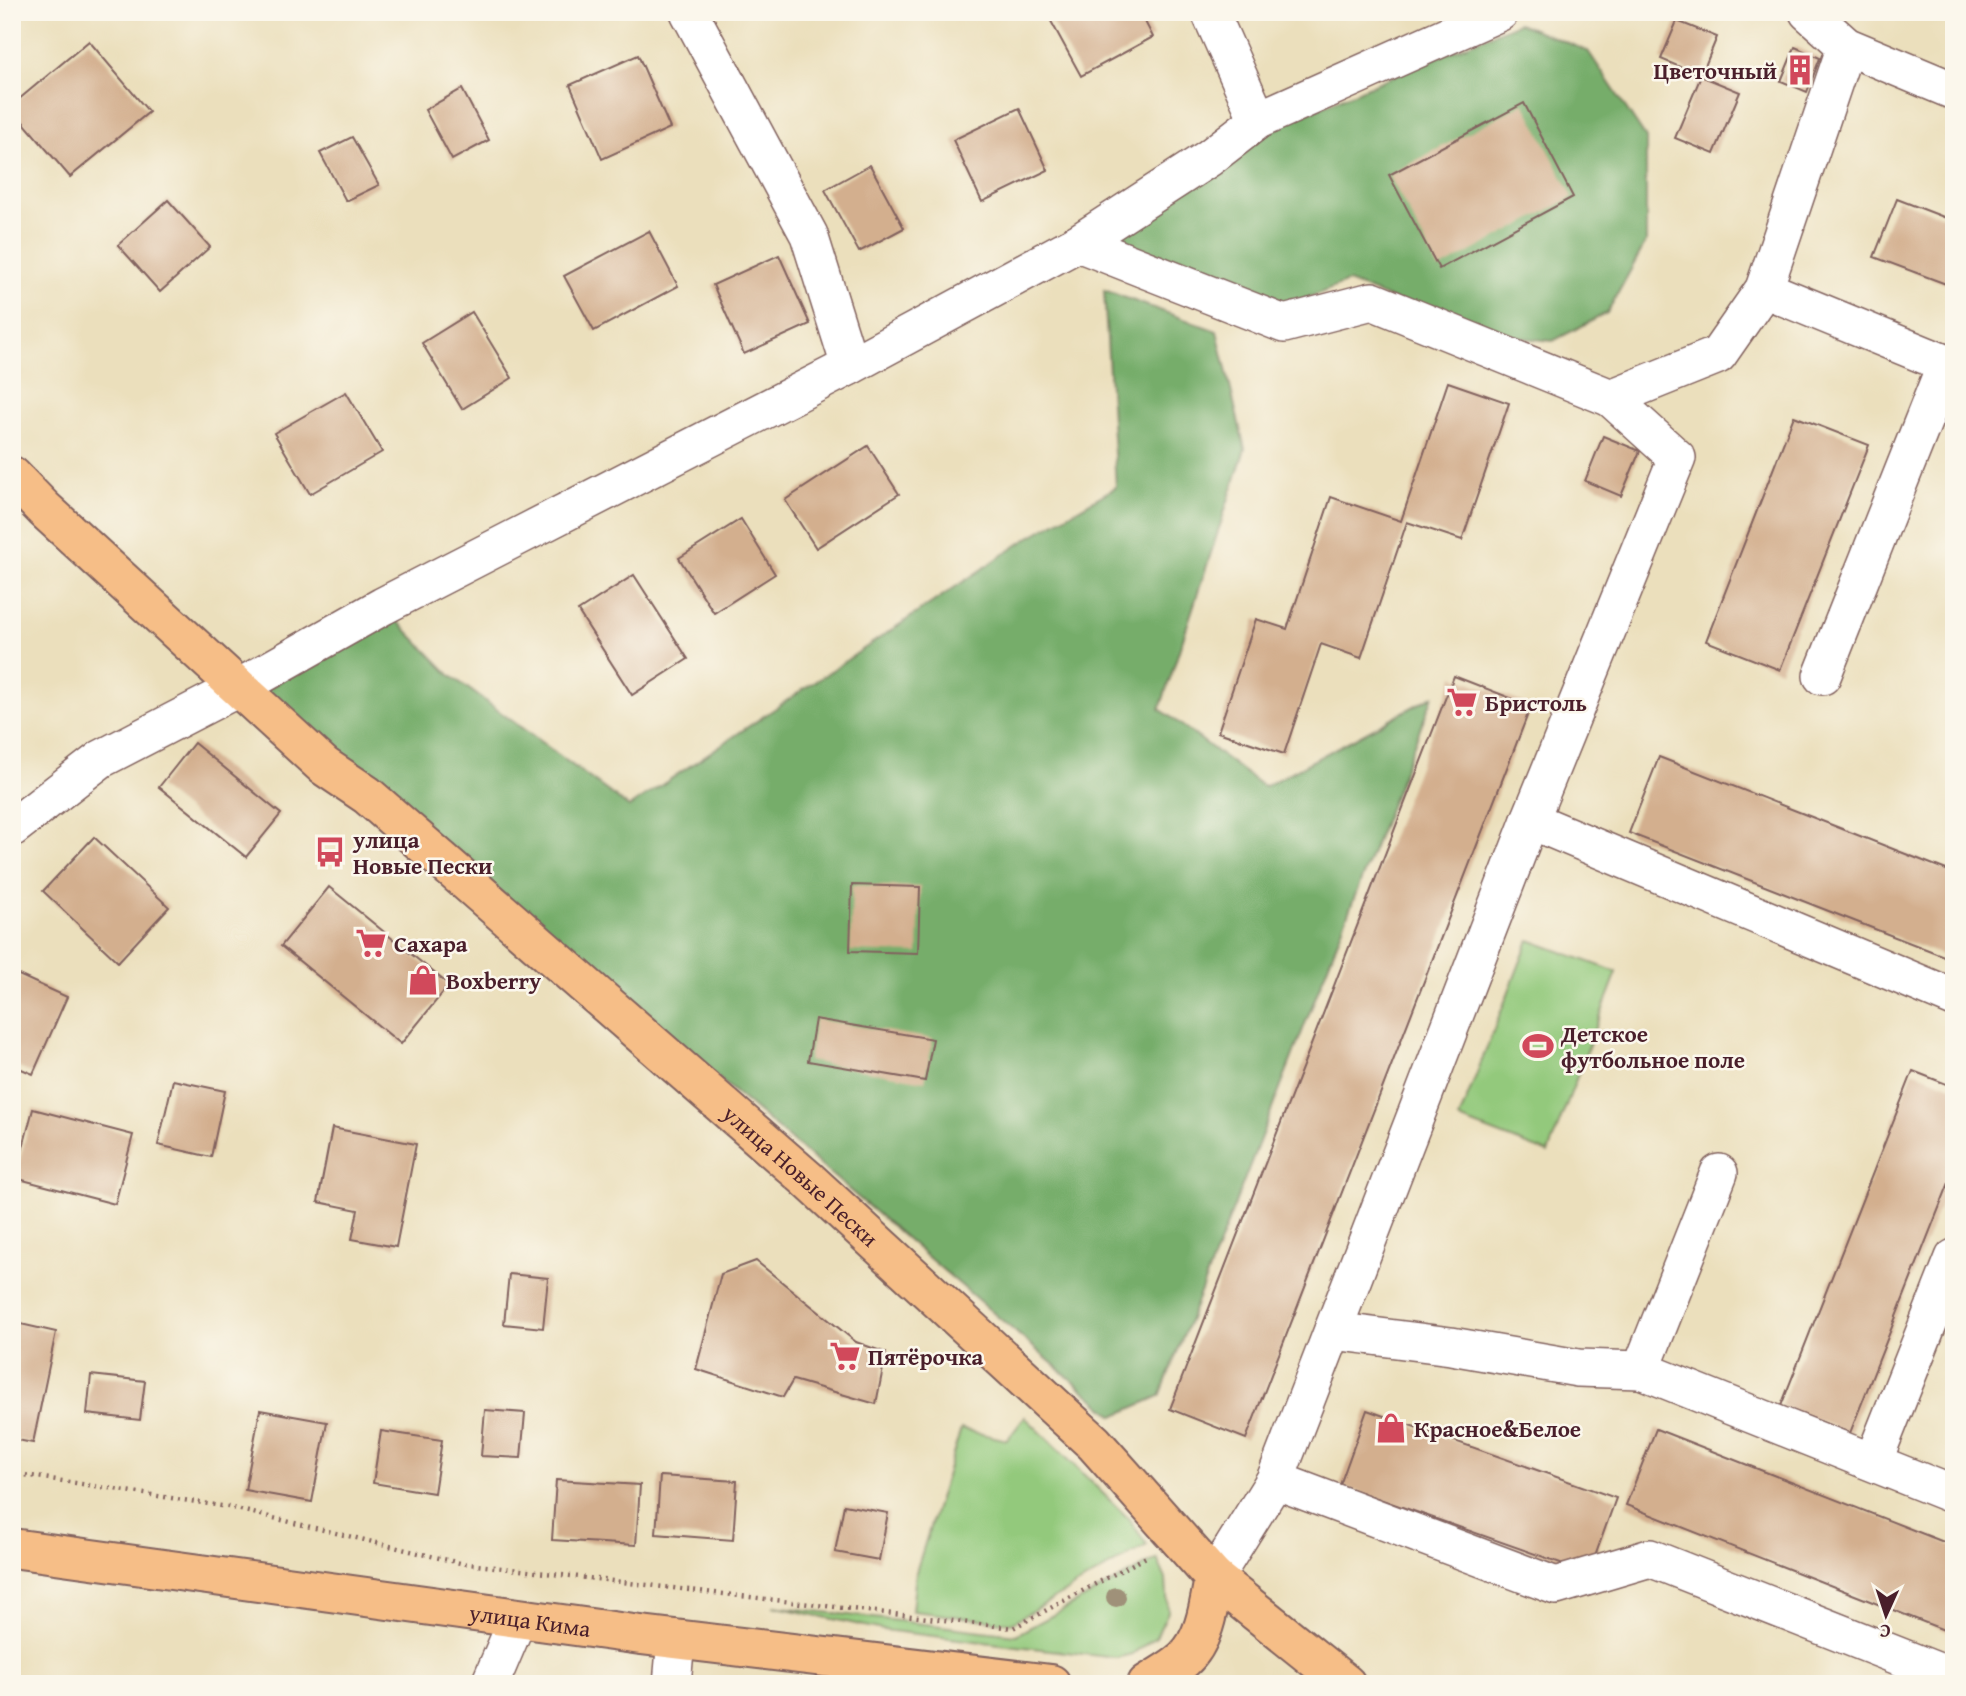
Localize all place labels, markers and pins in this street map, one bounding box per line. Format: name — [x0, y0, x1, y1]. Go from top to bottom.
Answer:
building icon: Цветочный — [1783, 53, 1817, 87]
place label: Цветочный — [1653, 54, 1777, 87]
supermarket icon: Бристоль — [1445, 685, 1479, 719]
place label: Бристоль — [1485, 686, 1587, 719]
place label: улица Новые Пески — [352, 823, 492, 882]
bus stop icon: улица Новые Пески — [313, 835, 347, 869]
supermarket icon: Сахара — [354, 926, 388, 960]
place label: Сахара — [394, 927, 468, 960]
shop icon: Boxberry — [406, 963, 440, 997]
place label: Boxberry — [446, 964, 541, 997]
place label: Детское футбольное поле — [1560, 1017, 1745, 1076]
sports icon: Детское футбольное поле — [1521, 1029, 1555, 1063]
supermarket icon: Пятёрочка — [828, 1339, 862, 1373]
place label: Пятёрочка — [868, 1340, 984, 1373]
shop icon: Красное&Белое — [1374, 1411, 1408, 1445]
place label: Красное&Белое — [1414, 1412, 1581, 1445]

